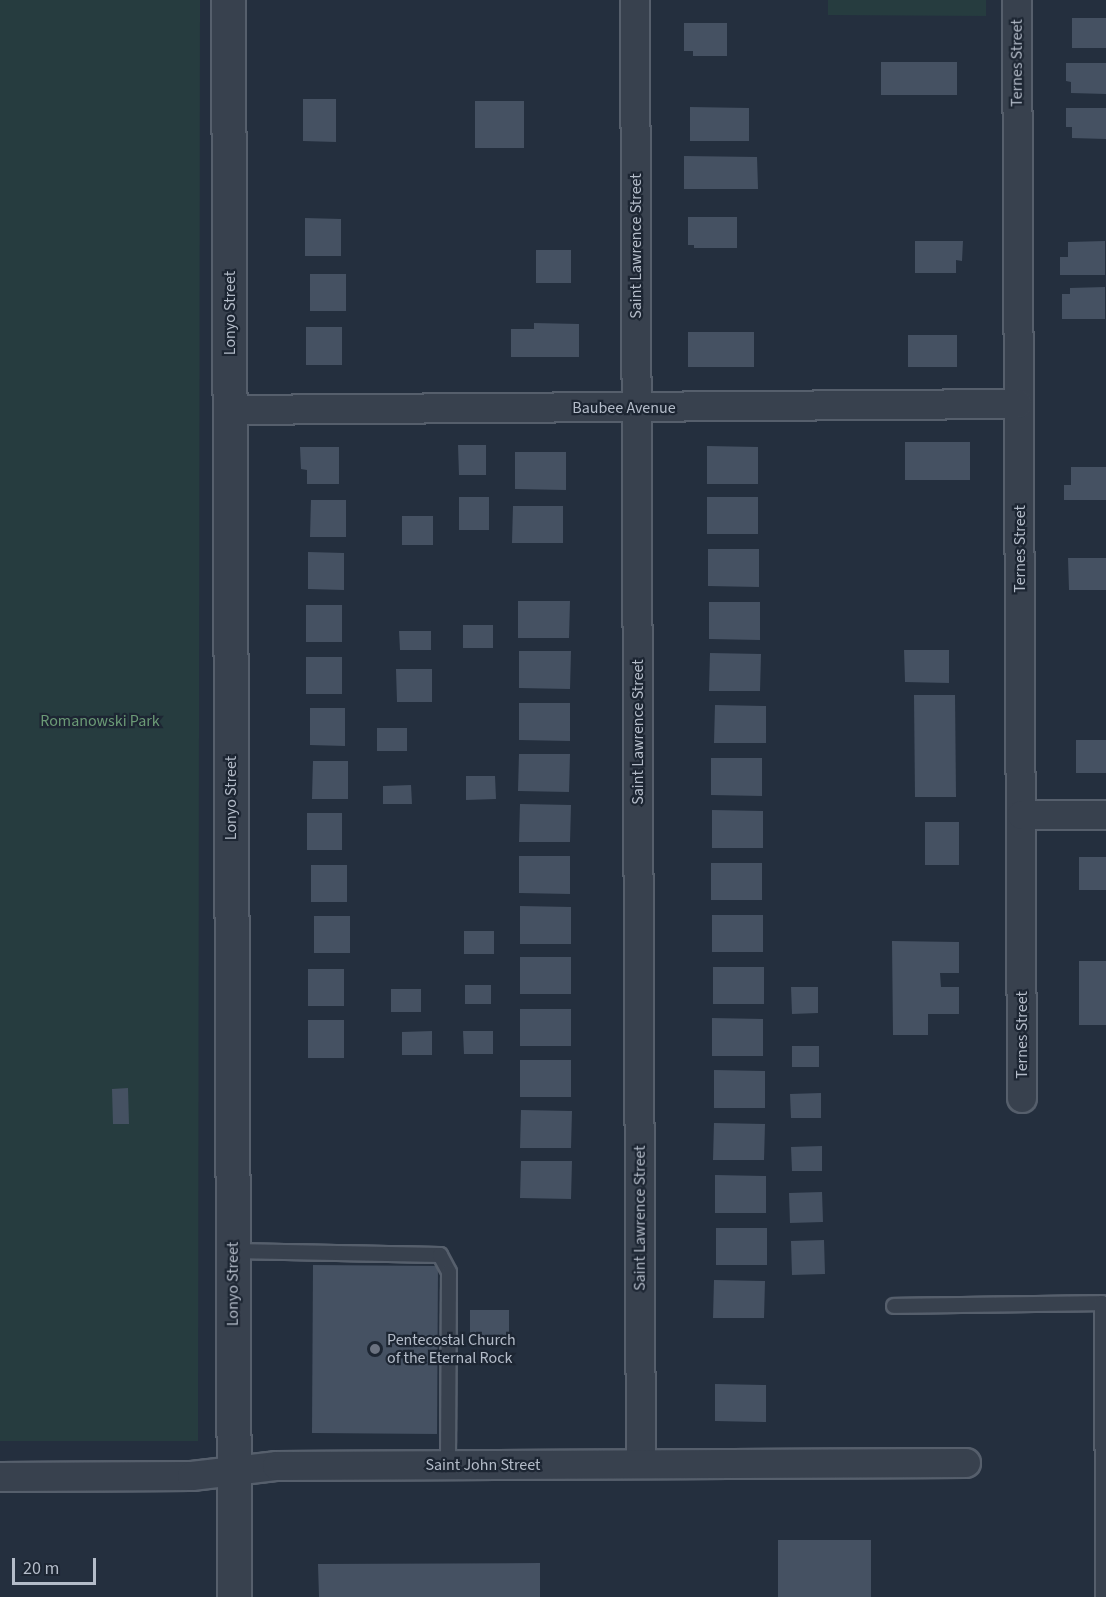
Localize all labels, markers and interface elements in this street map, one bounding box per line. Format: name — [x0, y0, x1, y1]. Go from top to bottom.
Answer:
street label: Ternes Street — [1007, 19, 1027, 107]
street label: Saint Lawrence Street — [626, 173, 646, 319]
street label: Lonyo Street — [220, 271, 240, 355]
street label: Baubee Avenue — [572, 398, 676, 418]
street label: Ternes Street — [1010, 505, 1030, 593]
street label: Saint Lawrence Street — [628, 659, 648, 805]
park label: Romanowski Park — [40, 711, 160, 731]
street label: Lonyo Street — [221, 756, 241, 840]
street label: Ternes Street — [1012, 991, 1032, 1079]
street label: Saint Lawrence Street — [630, 1145, 650, 1291]
street label: Lonyo Street — [223, 1242, 243, 1326]
place label: Pentecostal Church of the Eternal Rock — [387, 1330, 516, 1368]
marker: Pentecostal Church of the Eternal Rock — [368, 1342, 382, 1356]
street label: Saint John Street — [426, 1455, 540, 1475]
scale bar — [15, 1546, 99, 1584]
text: 20 m — [23, 1556, 59, 1581]

